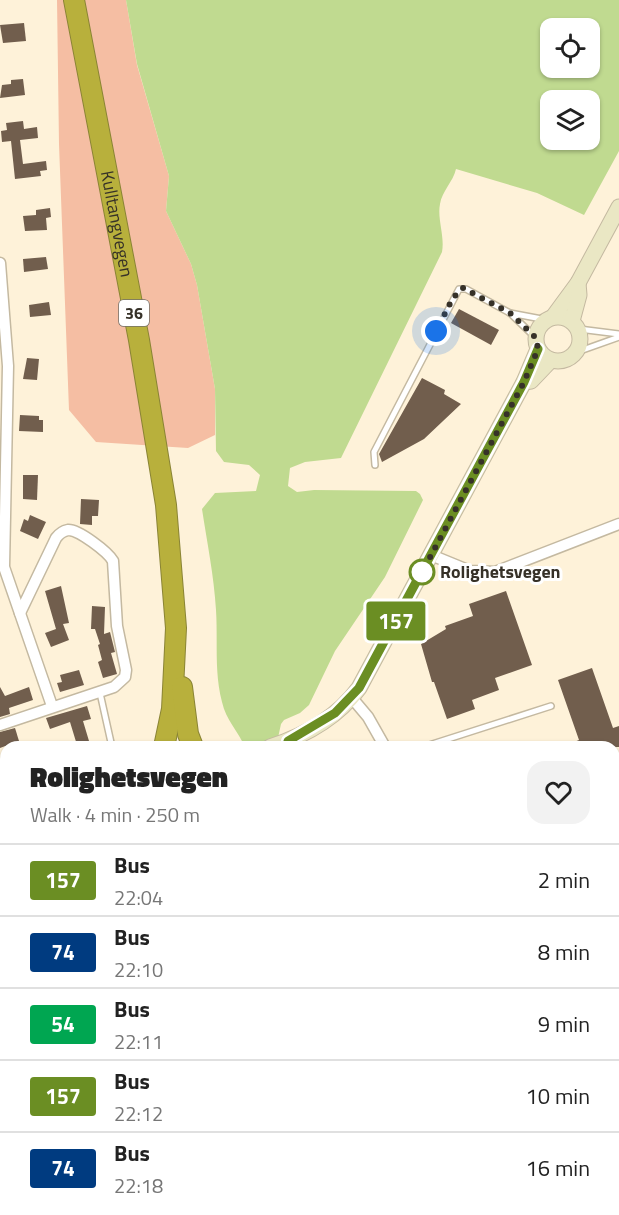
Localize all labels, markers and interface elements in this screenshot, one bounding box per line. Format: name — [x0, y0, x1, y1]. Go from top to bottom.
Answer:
map controls — [540, 18, 600, 150]
button: locate — [540, 18, 600, 78]
button: layers — [540, 90, 600, 150]
street label: Kulltangvegen — [94, 168, 141, 279]
road number: 36 — [119, 300, 149, 326]
your location — [421, 316, 451, 346]
place label: Rolighetsvegen — [440, 558, 561, 585]
marker: Rolighetsvegen — [409, 559, 435, 585]
line badge: 157 — [362, 602, 430, 640]
text: 157 — [378, 605, 414, 637]
text: Rolighetsvegen — [30, 755, 228, 798]
button: heart — [527, 761, 590, 824]
text: Walk · 4 min · 250 m — [30, 799, 200, 830]
text: Bus — [114, 848, 150, 882]
text: 2 min — [538, 863, 590, 897]
text: 157 — [45, 864, 81, 896]
text: 22:04 — [114, 882, 163, 913]
text: Bus — [114, 920, 150, 954]
text: 8 min — [538, 935, 590, 969]
text: 74 — [51, 936, 75, 968]
text: 22:10 — [114, 954, 163, 985]
text: Bus — [114, 992, 150, 1026]
text: 9 min — [538, 1007, 590, 1041]
text: 54 — [51, 1008, 75, 1040]
text: 22:11 — [114, 1026, 163, 1057]
text: Bus — [114, 1064, 150, 1098]
text: 10 min — [525, 1079, 590, 1113]
text: 157 — [45, 1080, 81, 1112]
text: 22:12 — [114, 1098, 163, 1129]
text: Bus — [114, 1136, 150, 1170]
text: 16 min — [525, 1151, 590, 1185]
text: 74 — [51, 1152, 75, 1184]
text: 22:18 — [114, 1170, 163, 1201]

